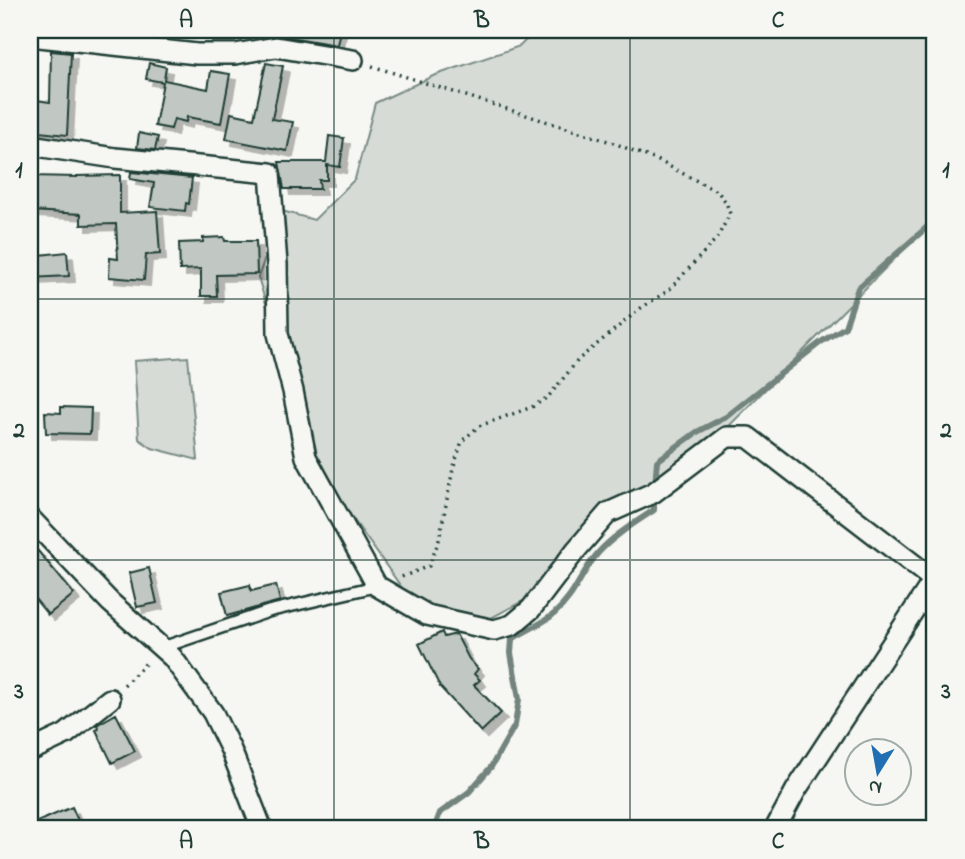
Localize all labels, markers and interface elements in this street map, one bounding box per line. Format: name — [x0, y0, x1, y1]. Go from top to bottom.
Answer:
text: A — [179, 5, 193, 38]
text: B — [473, 5, 490, 38]
text: C — [772, 5, 785, 38]
text: 1 — [15, 155, 23, 188]
text: 1 — [942, 155, 950, 188]
text: 2 — [12, 415, 25, 448]
text: 2 — [939, 415, 952, 448]
text: 3 — [13, 676, 24, 709]
text: 3 — [940, 676, 951, 709]
north arrow — [842, 736, 912, 806]
text: N — [866, 772, 884, 801]
text: A — [179, 826, 193, 859]
text: B — [473, 826, 490, 859]
text: C — [772, 826, 785, 859]

